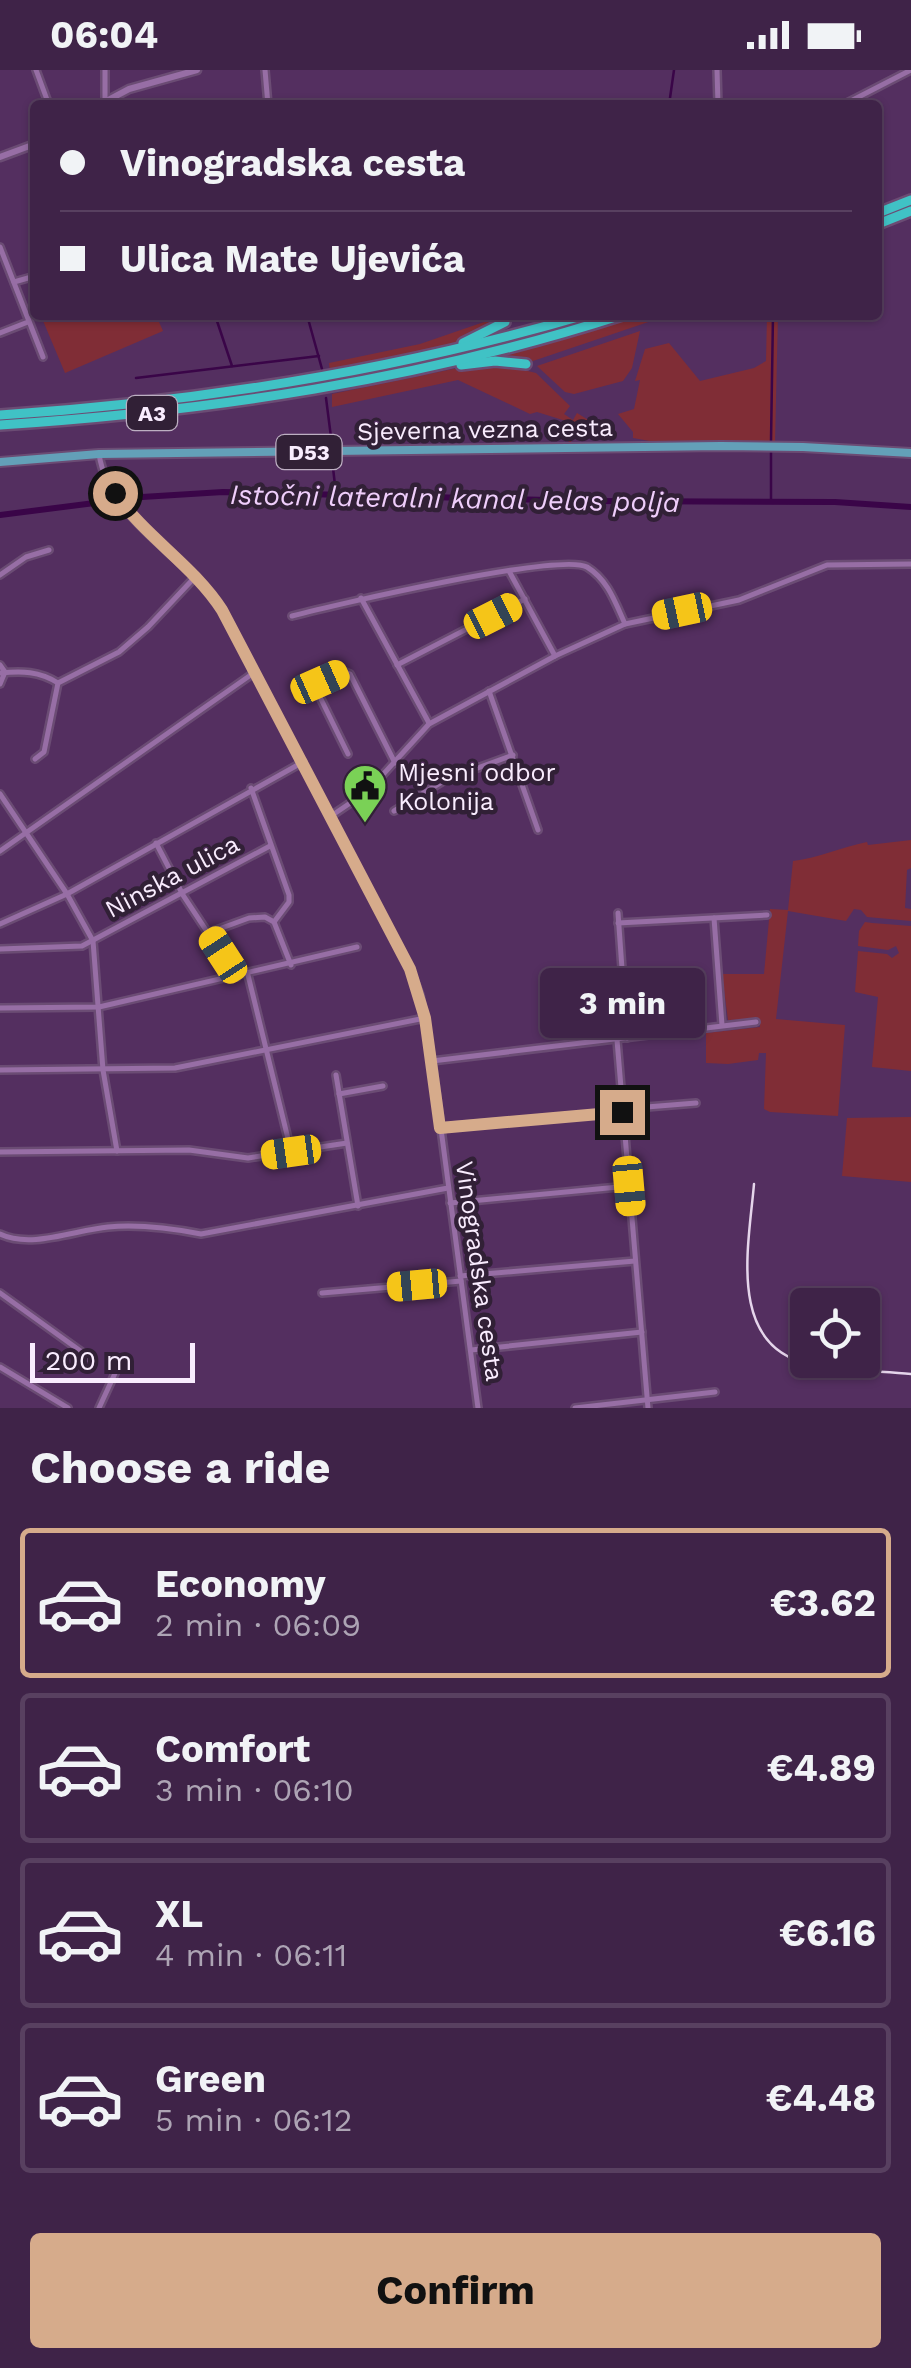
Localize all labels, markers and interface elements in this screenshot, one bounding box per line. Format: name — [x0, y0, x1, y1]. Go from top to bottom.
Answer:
text: 06:04 — [50, 13, 158, 57]
text: Vinogradska cesta — [120, 141, 465, 185]
text: Ulica Mate Ujevića — [120, 237, 465, 281]
road number: A3 — [127, 396, 177, 430]
street label: Sjeverna vezna cesta — [357, 413, 613, 446]
road number: D53 — [276, 435, 342, 469]
route start — [93, 471, 138, 516]
water label: Istočni lateralni kanal Jelas polja — [230, 478, 680, 519]
car — [459, 589, 527, 643]
car — [650, 590, 714, 632]
car — [286, 656, 354, 708]
place label: Mjesni odbor Kolonija — [398, 758, 556, 816]
public building icon: Mjesni odbor Kolonija — [342, 763, 388, 824]
street label: Ninska ulica — [100, 829, 244, 924]
car — [194, 922, 252, 988]
callout: 3 min — [540, 967, 704, 1037]
text: 3 min — [579, 984, 666, 1022]
route end — [600, 1090, 645, 1135]
car — [259, 1133, 323, 1171]
car — [611, 1155, 647, 1217]
street label: Vinogradska cesta — [450, 1159, 509, 1383]
car — [386, 1267, 448, 1303]
map controls — [790, 1288, 880, 1378]
button: locate — [790, 1288, 880, 1378]
scale bar — [30, 1338, 195, 1382]
text: 200 m — [45, 1344, 132, 1377]
text: Choose a ride — [30, 1441, 330, 1494]
icon: car — [35, 1558, 125, 1648]
text: Economy — [155, 1562, 326, 1606]
text: €3.62 — [770, 1581, 876, 1625]
text: 2 min · 06:09 — [155, 1606, 361, 1644]
icon: car — [35, 1723, 125, 1813]
text: Comfort — [155, 1727, 310, 1771]
text: €4.89 — [767, 1746, 876, 1790]
text: 3 min · 06:10 — [155, 1771, 354, 1809]
icon: car — [35, 1888, 125, 1978]
text: XL — [155, 1892, 203, 1936]
text: €6.16 — [779, 1911, 876, 1955]
text: 4 min · 06:11 — [155, 1936, 347, 1974]
icon: car — [35, 2053, 125, 2143]
text: Green — [155, 2057, 266, 2101]
text: €4.48 — [766, 2076, 876, 2120]
text: 5 min · 06:12 — [155, 2101, 352, 2139]
button: Confirm — [30, 2233, 881, 2348]

